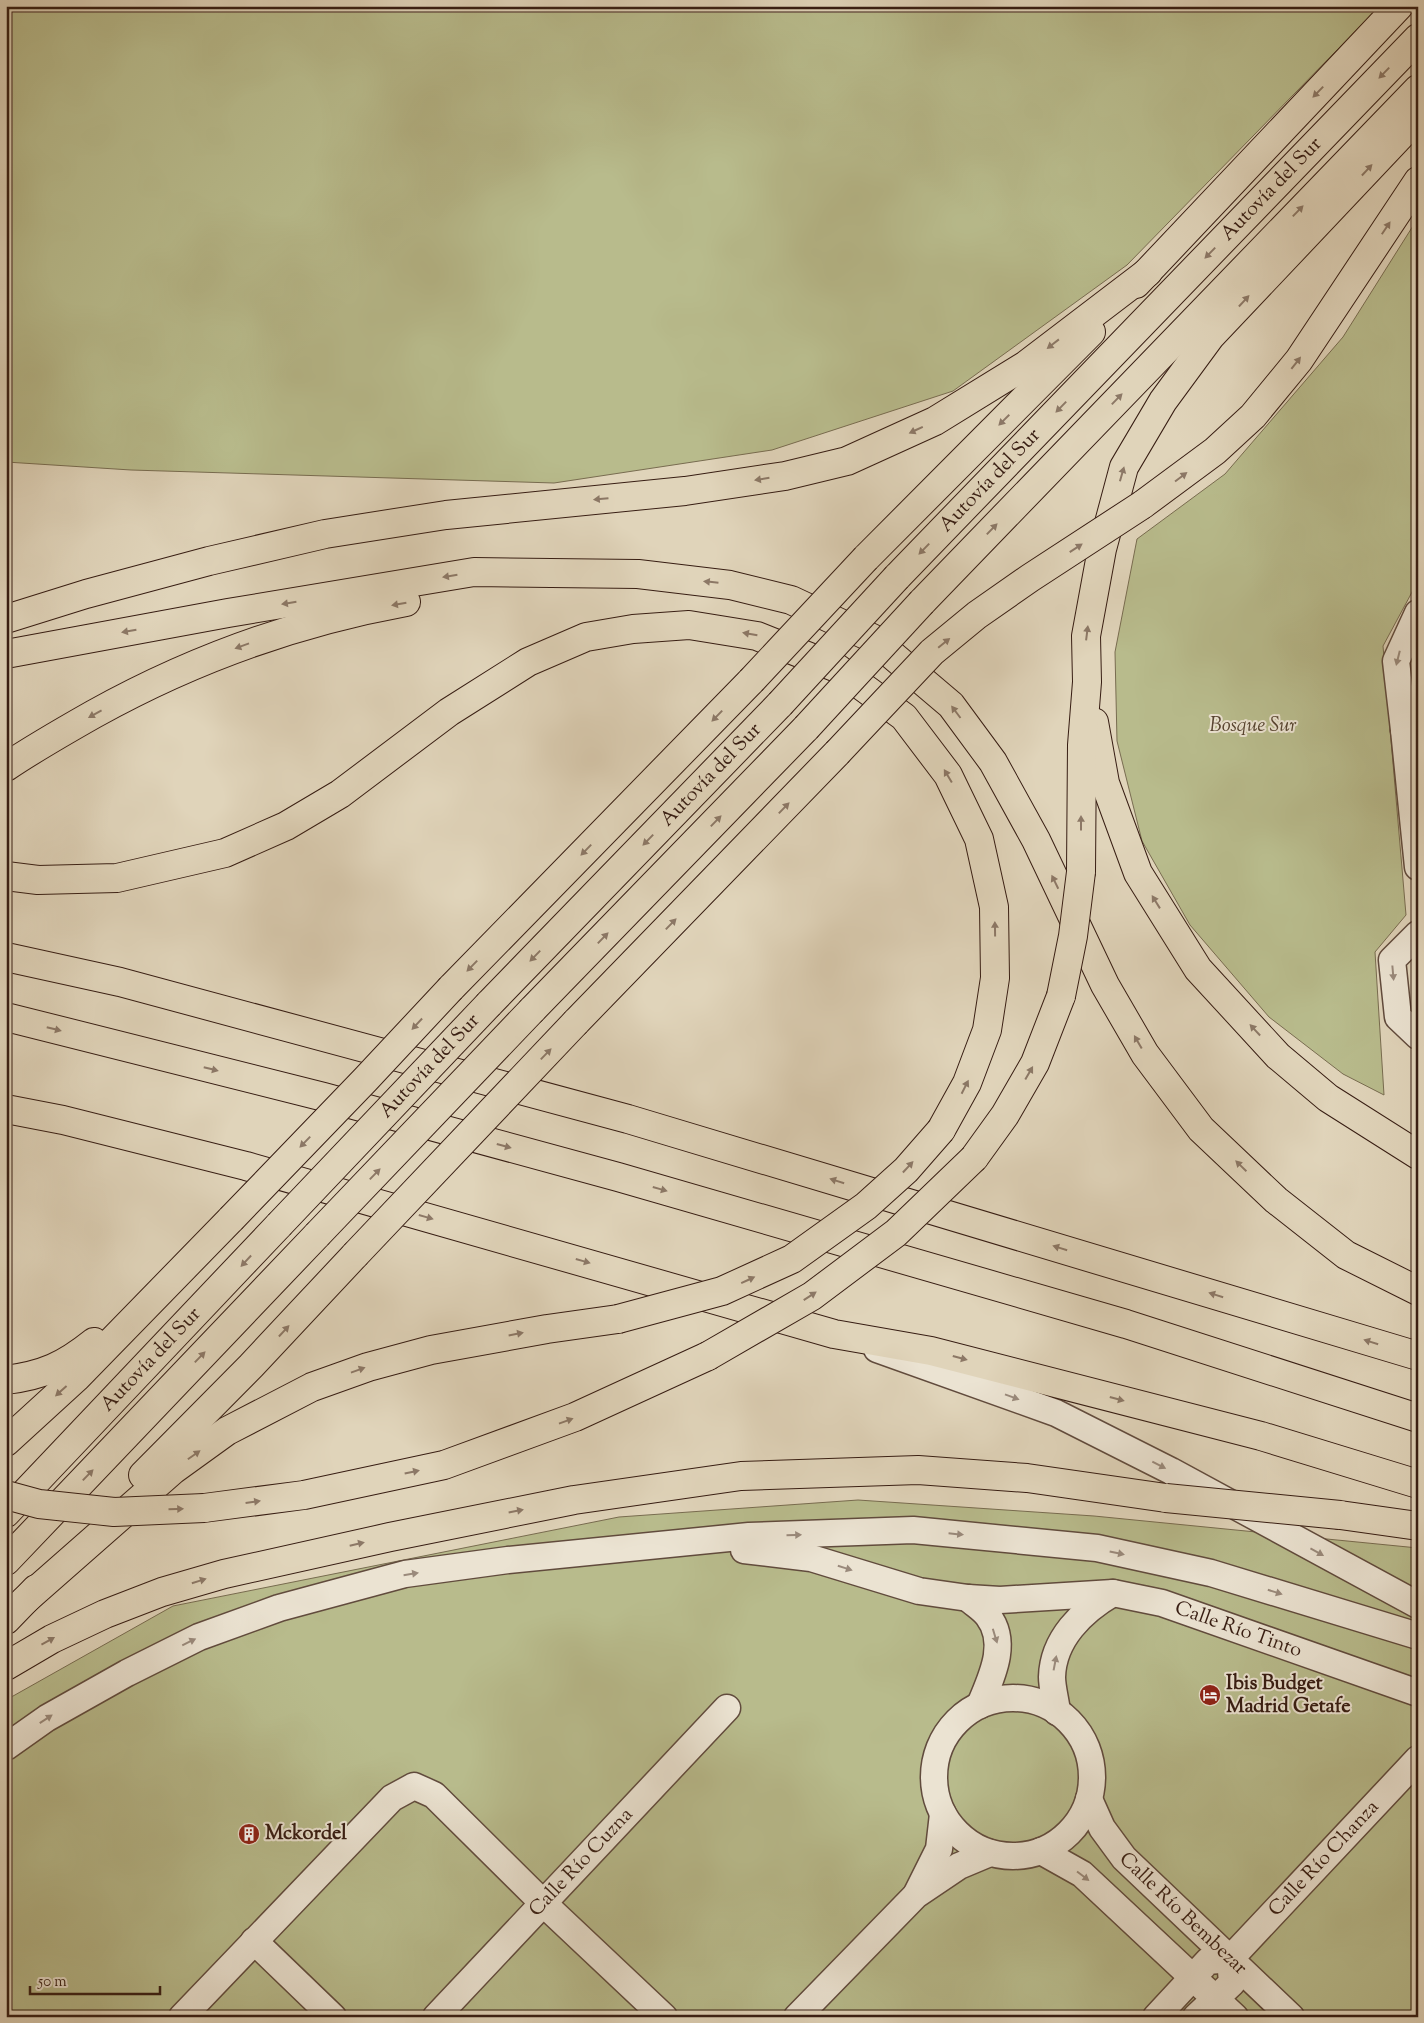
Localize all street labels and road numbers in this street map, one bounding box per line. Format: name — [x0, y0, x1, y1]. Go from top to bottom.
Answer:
street label: Autovía del Sur — [1214, 130, 1329, 248]
street label: Autovía del Sur — [933, 422, 1048, 539]
street label: Autovía del Sur — [654, 716, 769, 834]
street label: Autovía del Sur — [373, 1007, 487, 1125]
street label: Autovía del Sur — [94, 1300, 209, 1419]
street label: Calle Río Tinto — [1171, 1594, 1306, 1666]
street label: Calle Río Chanza — [1262, 1794, 1386, 1924]
street label: Calle Río Cuzna — [523, 1801, 640, 1924]
street label: Calle Río Bembezar — [1112, 1846, 1254, 1982]

